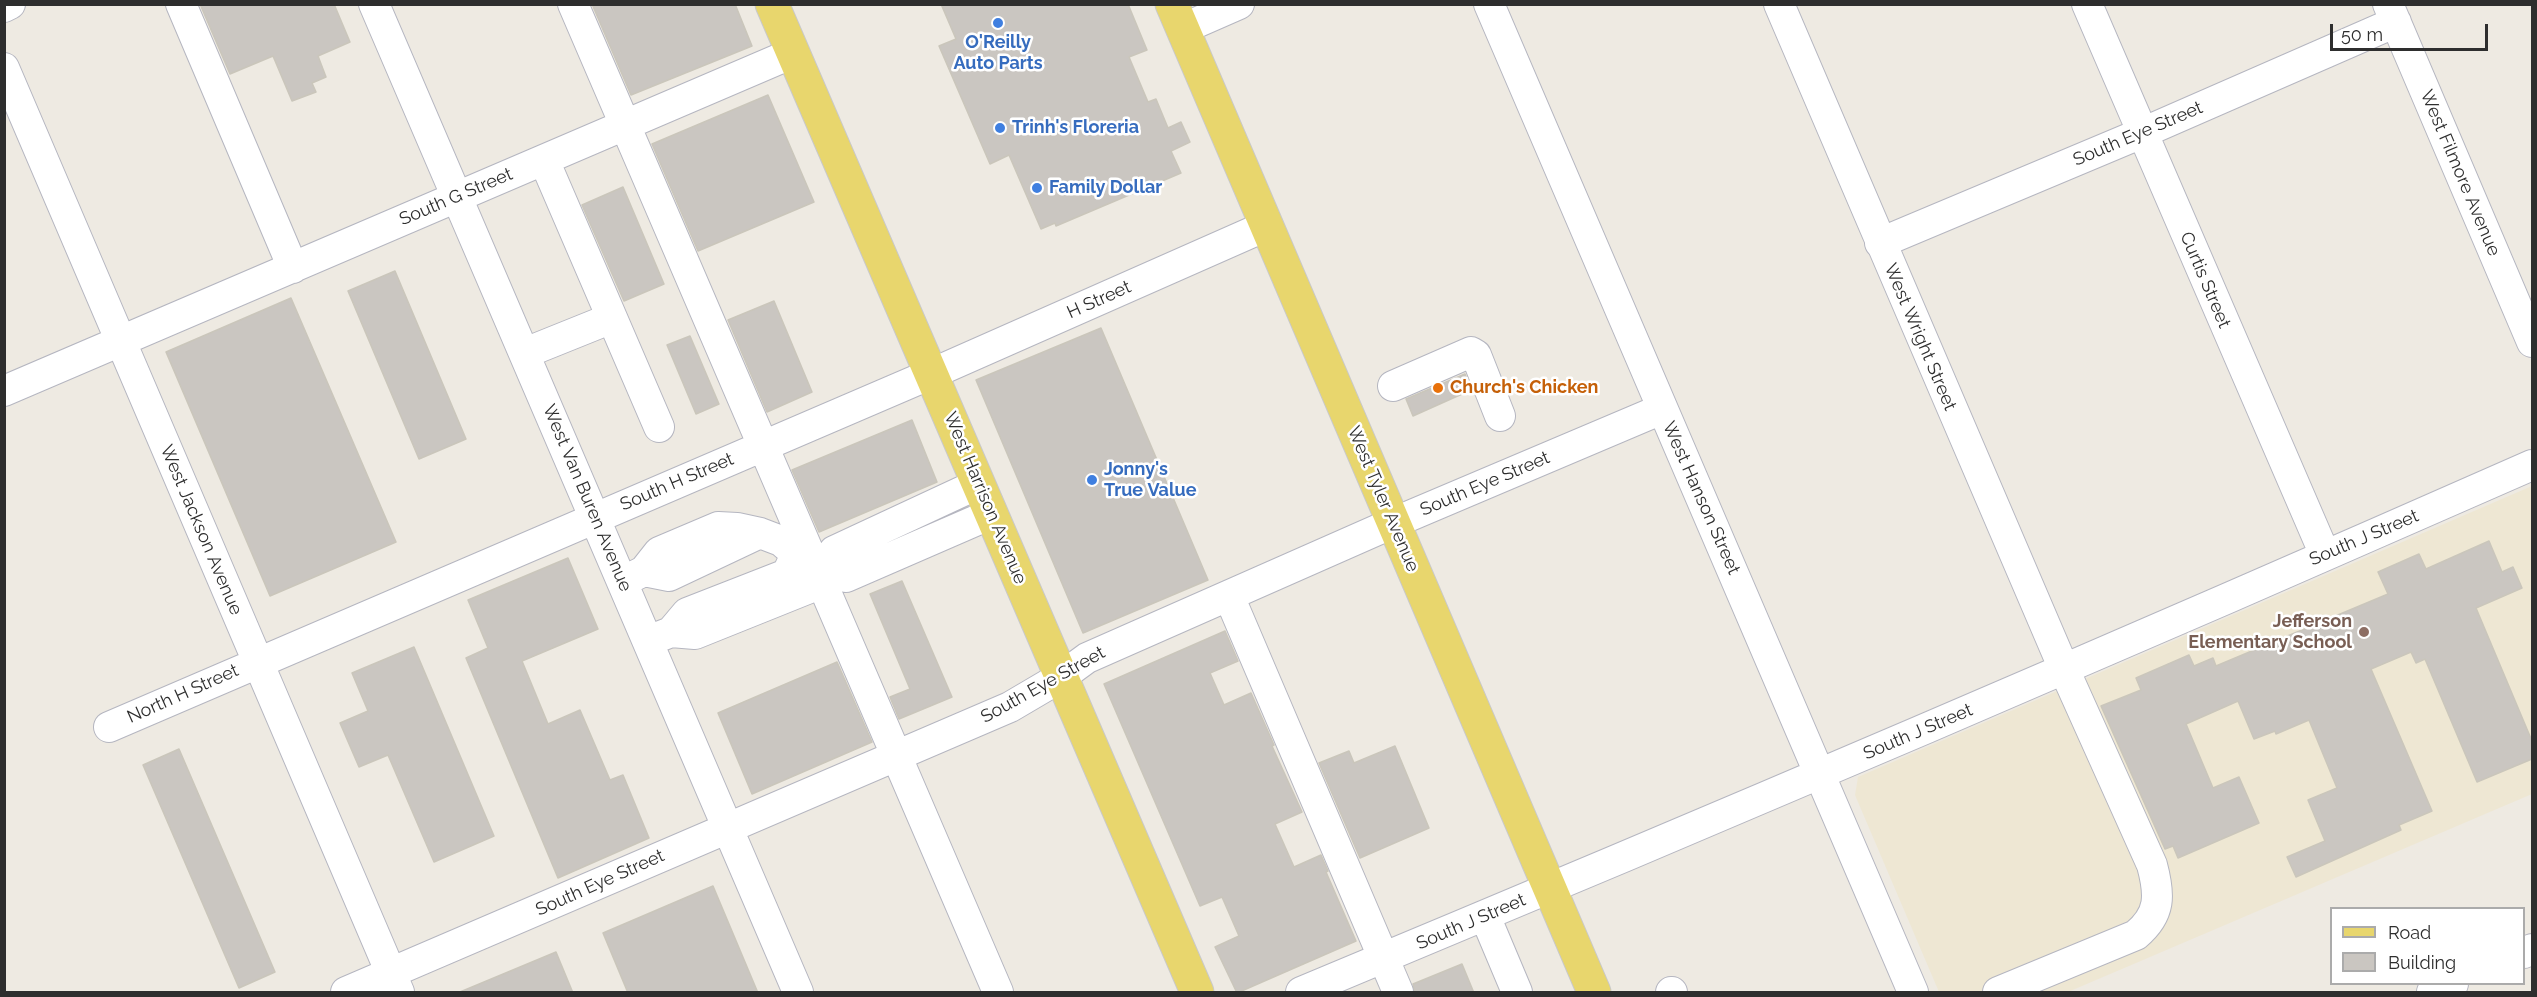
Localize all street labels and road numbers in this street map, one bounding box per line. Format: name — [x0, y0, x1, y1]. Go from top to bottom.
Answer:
street label: West Filmore Avenue — [2415, 87, 2505, 259]
street label: South Eye Street — [2070, 97, 2206, 171]
street label: South G Street — [396, 163, 516, 231]
street label: Curtis Street — [2175, 229, 2235, 331]
street label: West Wright Street — [1879, 260, 1961, 414]
street label: H Street — [1064, 276, 1134, 324]
street label: West Van Buren Avenue — [538, 401, 636, 595]
street label: West Harrison Avenue — [939, 409, 1031, 587]
street label: West Hanson Street — [1657, 418, 1745, 578]
street label: West Tyler Avenue — [1343, 423, 1423, 575]
street label: West Jackson Avenue — [155, 442, 247, 618]
street label: South Eye Street — [1417, 447, 1553, 521]
street label: South H Street — [617, 448, 737, 516]
street label: South J Street — [2306, 505, 2422, 571]
street label: South Eye Street — [977, 642, 1109, 728]
street label: North H Street — [124, 660, 242, 728]
street label: South J Street — [1860, 699, 1976, 765]
street label: South Eye Street — [532, 845, 668, 921]
street label: South J Street — [1413, 889, 1529, 955]

